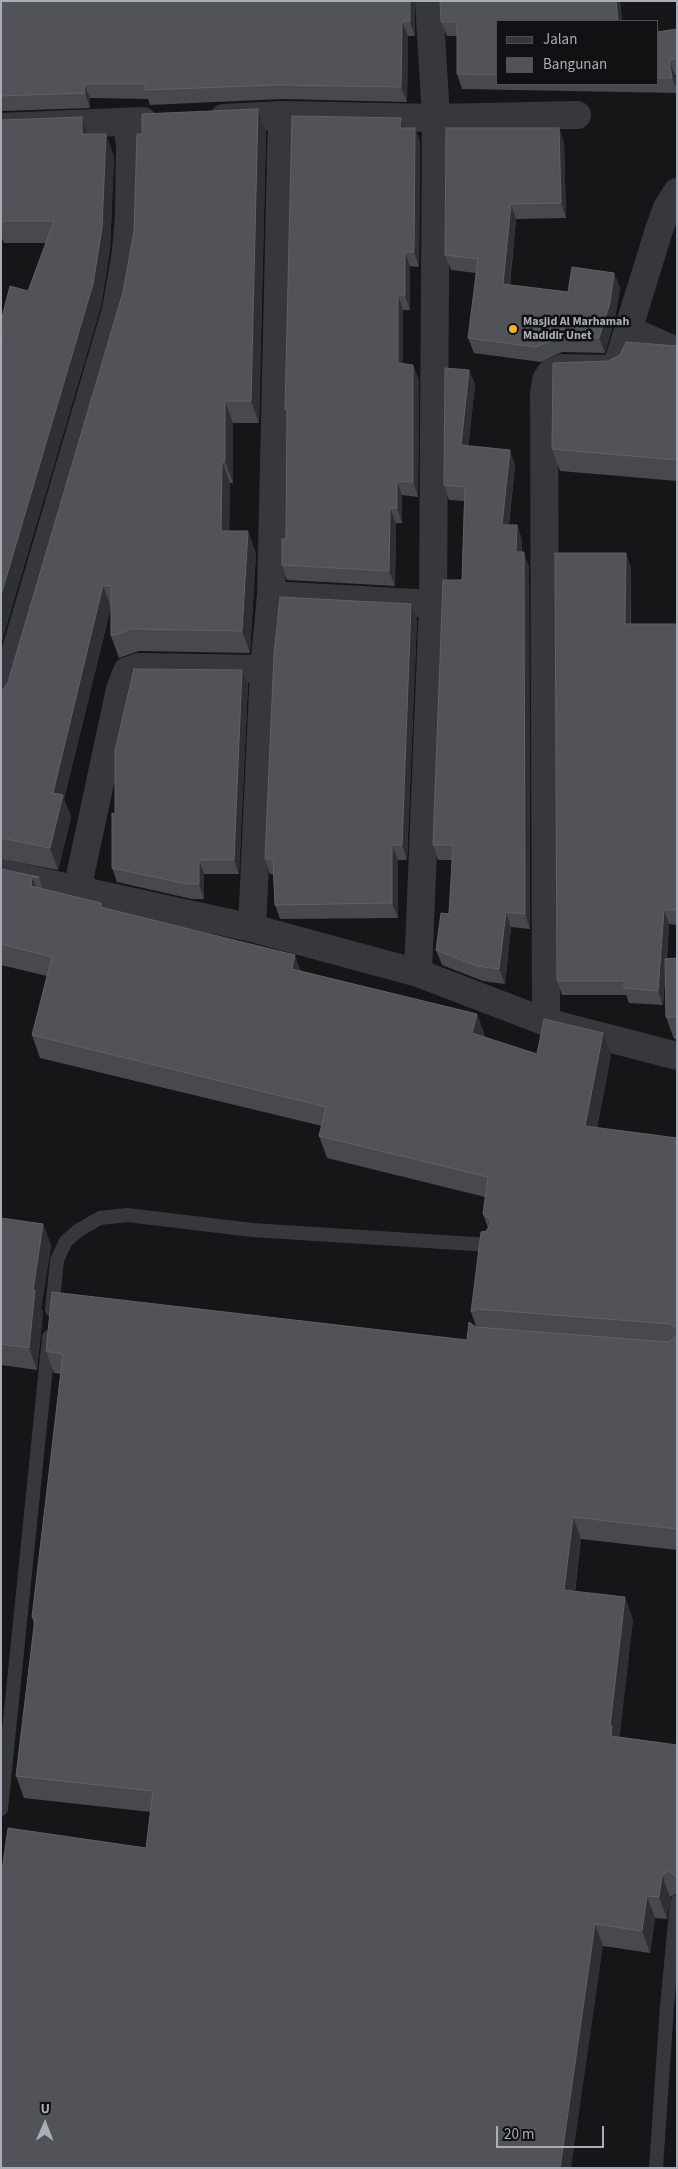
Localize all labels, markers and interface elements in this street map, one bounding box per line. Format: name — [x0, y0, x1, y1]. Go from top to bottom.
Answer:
legend — [496, 20, 658, 85]
text: Jalan — [543, 29, 577, 50]
text: Bangunan — [543, 54, 607, 75]
place label: Masjid Al Marhamah Madidir Unet — [523, 315, 629, 343]
marker: Masjid Al Marhamah Madidir Unet — [507, 323, 519, 335]
north arrow — [20, 2099, 70, 2149]
text: U — [40, 2099, 50, 2119]
scale bar — [498, 2116, 606, 2148]
text: 20 m — [504, 2124, 534, 2145]

